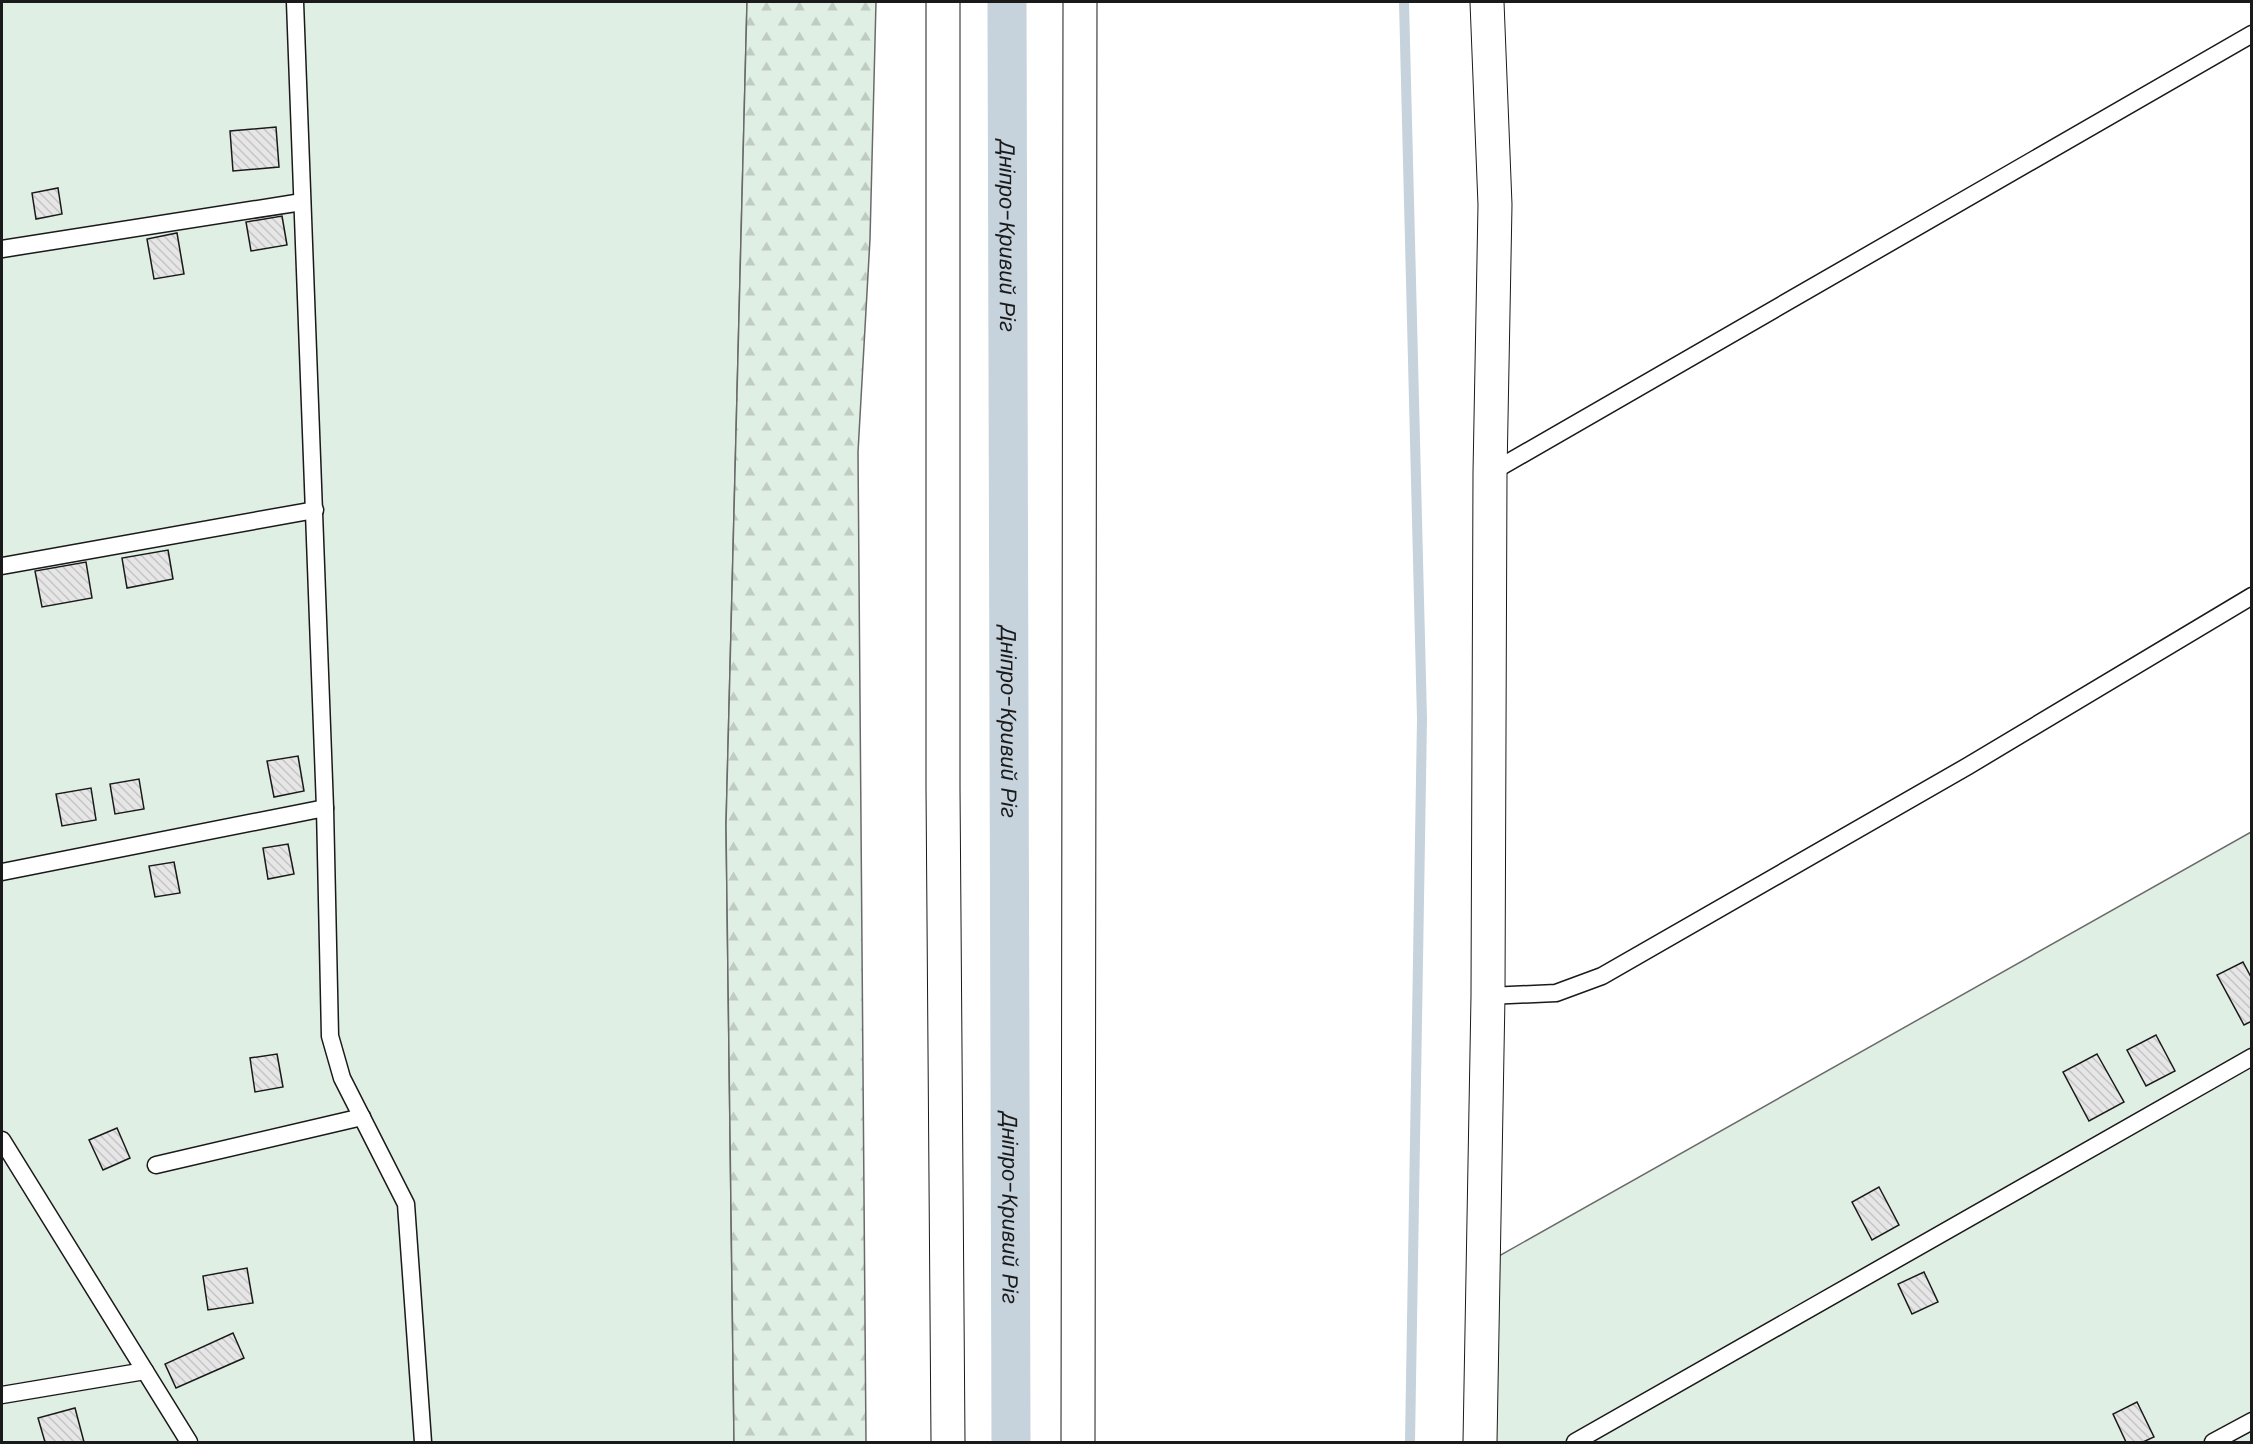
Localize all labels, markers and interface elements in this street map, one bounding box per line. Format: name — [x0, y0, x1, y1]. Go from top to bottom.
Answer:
water label: Дніпро-Кривий Ріг — [992, 137, 1023, 332]
water label: Дніпро-Кривий Ріг — [993, 623, 1025, 818]
water label: Дніпро-Кривий Ріг — [995, 1109, 1026, 1304]

